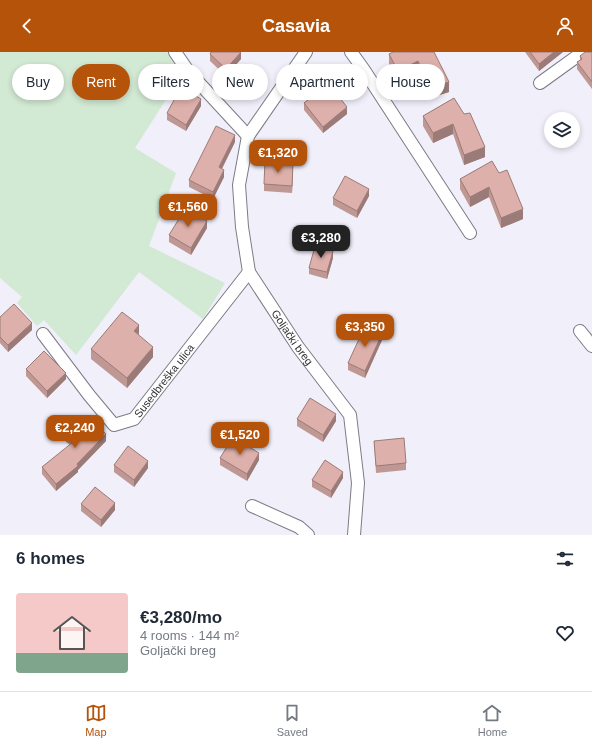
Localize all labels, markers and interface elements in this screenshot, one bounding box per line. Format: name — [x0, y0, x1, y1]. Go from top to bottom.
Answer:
icon: back — [16, 15, 38, 37]
icon: person — [554, 15, 576, 37]
text: Casavia — [262, 16, 330, 36]
chip: Buy — [12, 64, 64, 100]
chip: Rent — [72, 64, 130, 100]
chip: Filters — [138, 64, 204, 100]
chip: New — [212, 64, 268, 100]
chip: Apartment — [276, 64, 368, 100]
chip: House — [376, 64, 445, 100]
map controls — [544, 112, 580, 148]
button: layers — [544, 112, 580, 148]
pin: €1,320 — [245, 140, 311, 174]
text: €1,320 — [258, 145, 298, 160]
pin: €1,560 — [155, 194, 221, 228]
text: €1,560 — [168, 199, 208, 214]
pin: €3,280 — [288, 225, 354, 259]
text: €3,280 — [301, 230, 341, 245]
street label: Goljački breg — [269, 307, 316, 367]
pin: €3,350 — [332, 314, 398, 348]
text: €3,350 — [345, 319, 385, 334]
street label: Susedbreška ulica — [132, 341, 197, 420]
pin: €2,240 — [42, 415, 108, 449]
text: €2,240 — [55, 420, 95, 435]
pin: €1,520 — [207, 422, 273, 456]
text: €1,520 — [220, 427, 260, 442]
icon: filters — [554, 548, 576, 570]
text: 6 homes — [16, 549, 85, 568]
text: €3,280/mo — [140, 608, 222, 627]
icon: home — [48, 609, 96, 657]
icon: heart — [554, 622, 576, 644]
text: 4 rooms · 144 m² — [140, 628, 239, 643]
text: Goljački breg — [140, 643, 216, 658]
tab: Map — [85, 702, 107, 738]
tab: Saved — [277, 702, 308, 738]
tab: Home — [478, 702, 507, 738]

